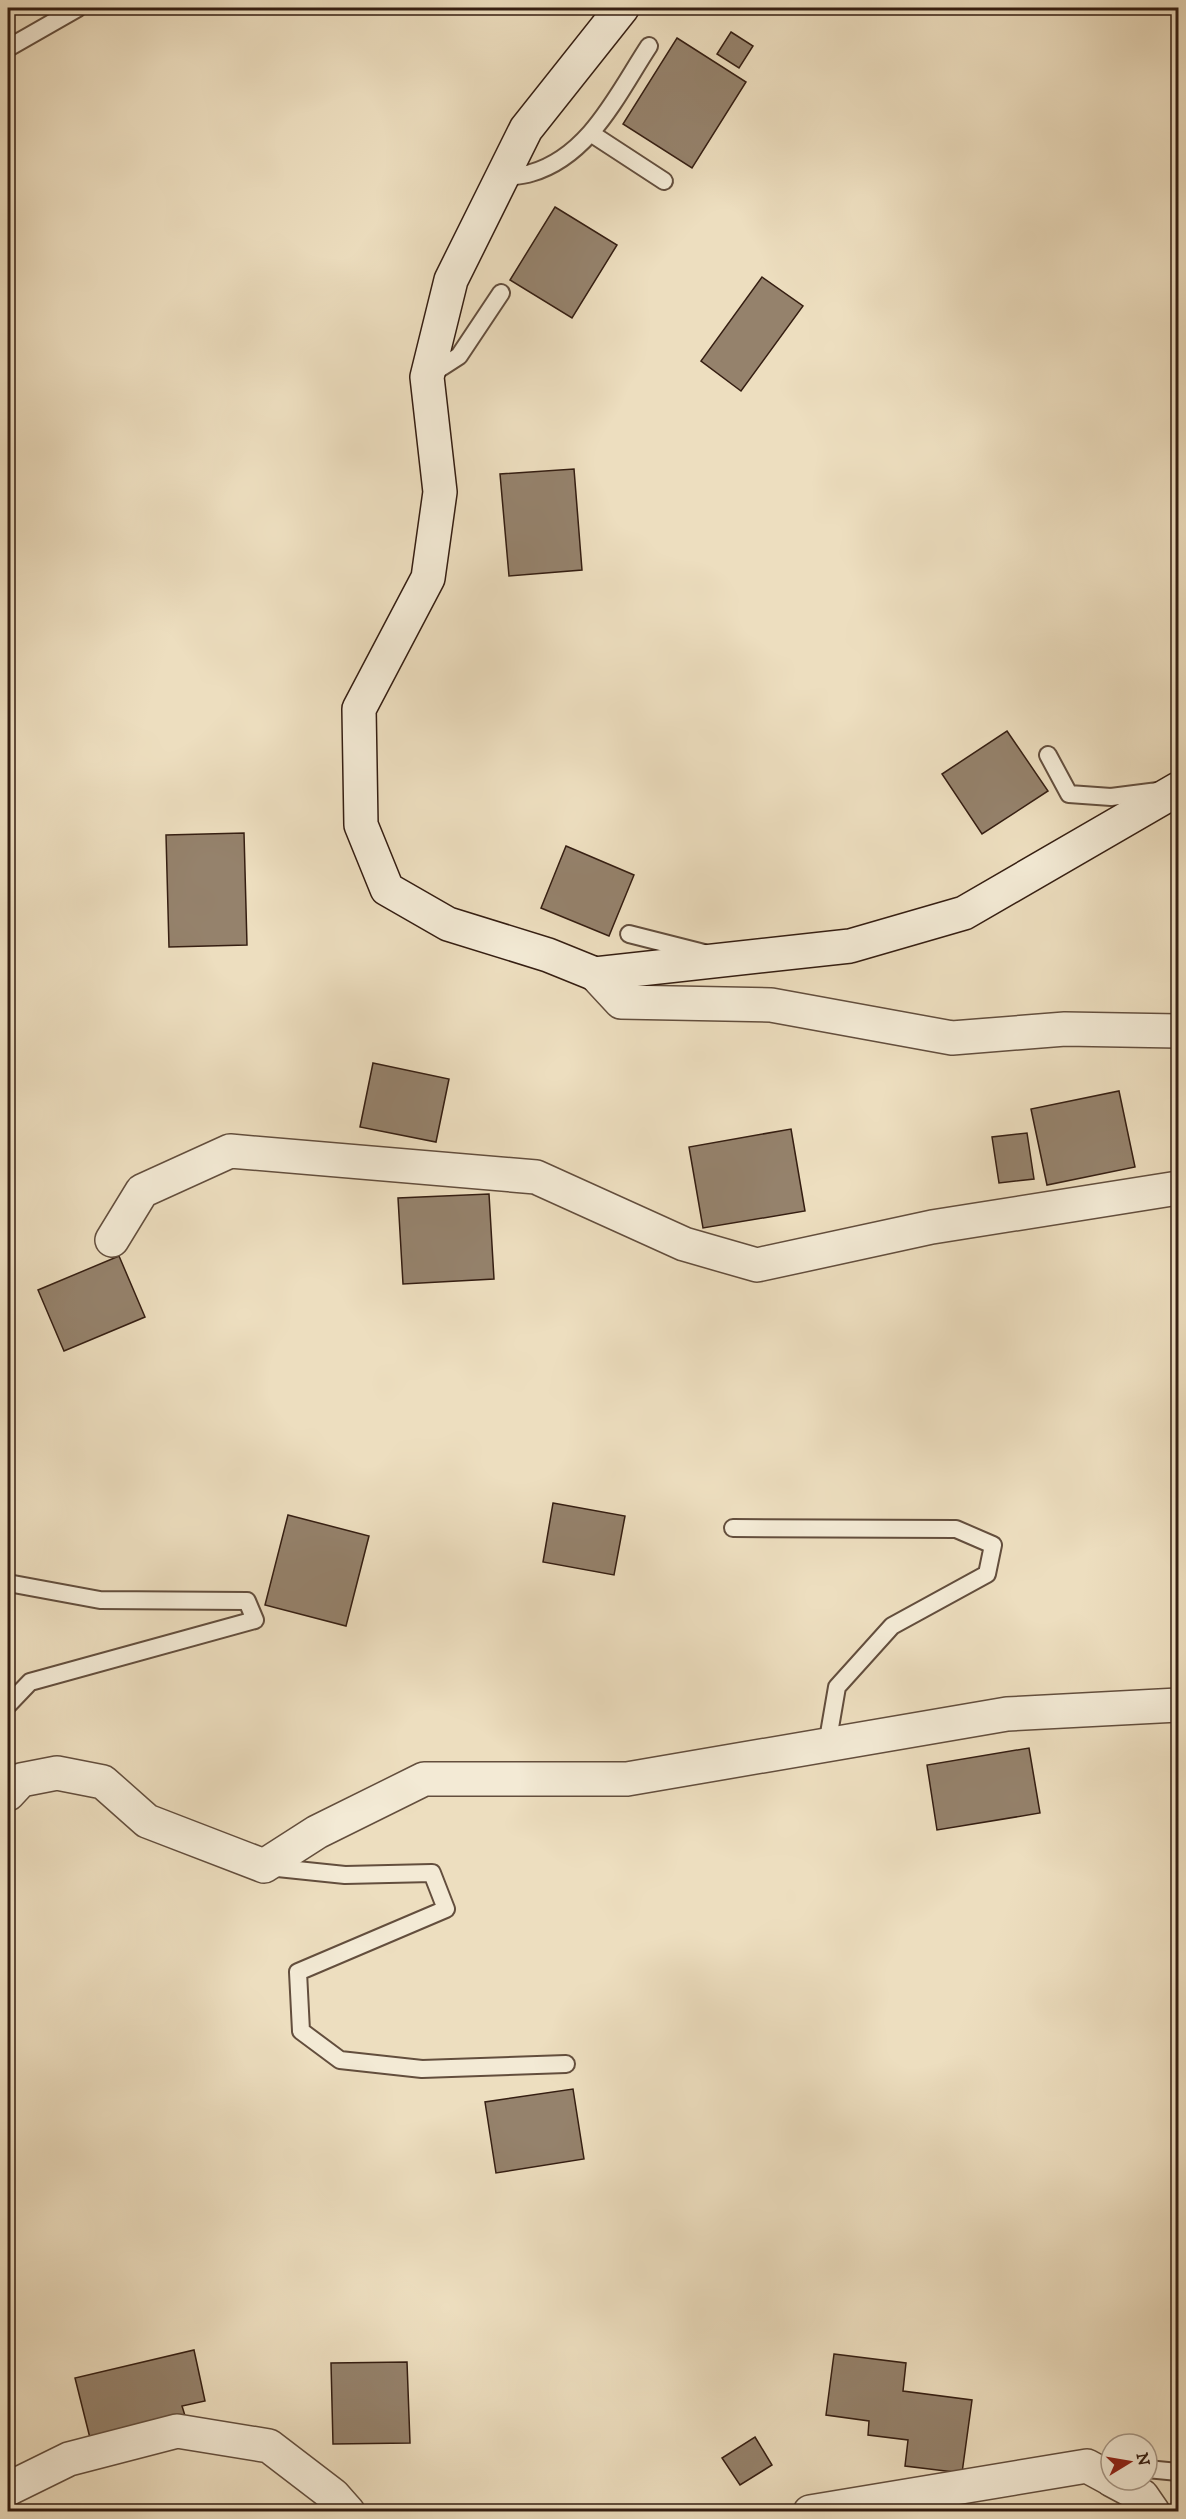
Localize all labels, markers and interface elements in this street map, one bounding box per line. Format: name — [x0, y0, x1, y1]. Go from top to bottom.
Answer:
north arrow — [1099, 2432, 1159, 2492]
text: N — [1132, 2451, 1154, 2468]

